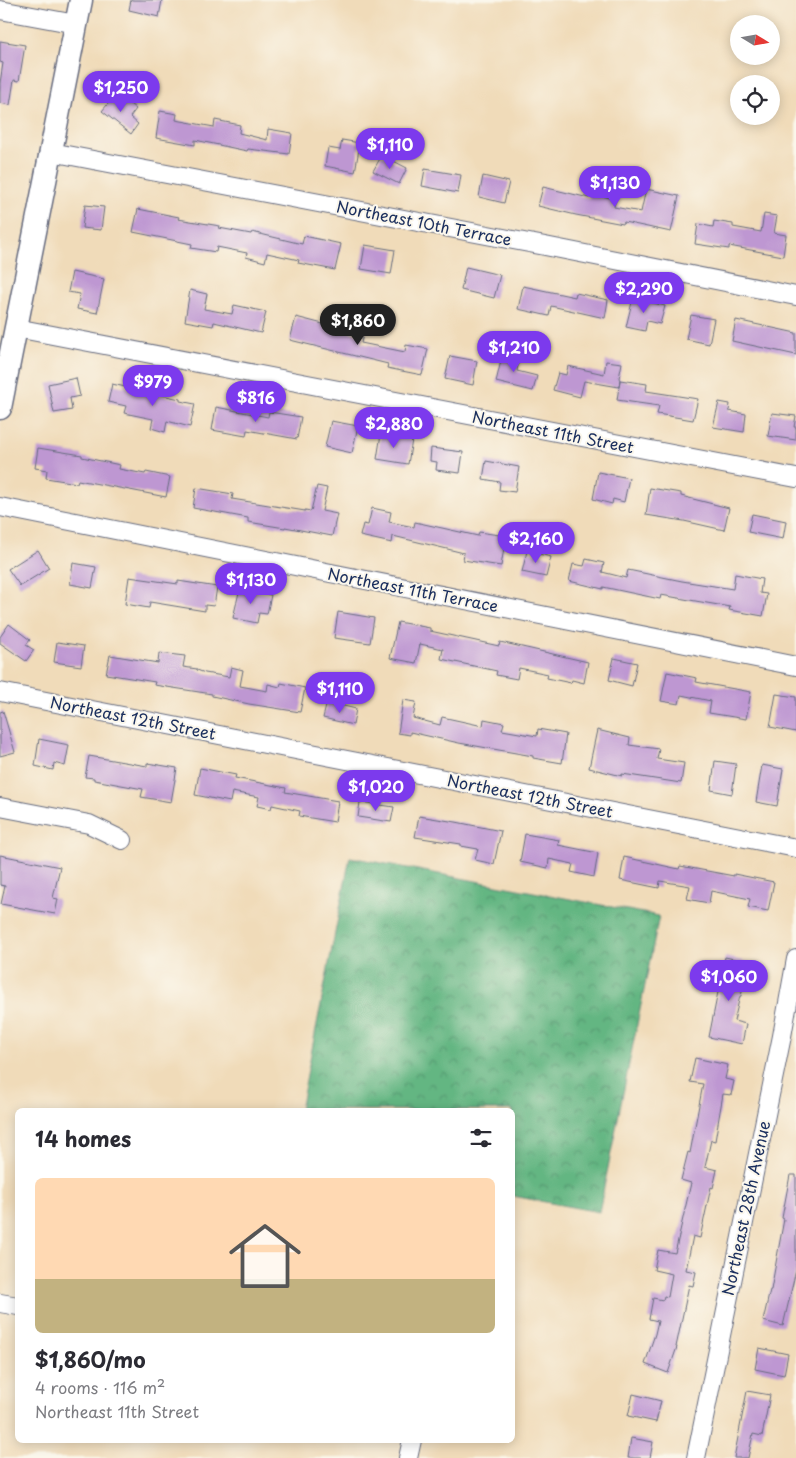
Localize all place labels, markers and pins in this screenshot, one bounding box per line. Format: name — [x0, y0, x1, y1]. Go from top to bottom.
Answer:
pin: $1,250 — [80, 70, 162, 113]
pin: $1,110 — [349, 128, 431, 170]
pin: $1,130 — [574, 166, 656, 208]
pin: $2,290 — [603, 272, 685, 314]
pin: $1,860 — [317, 304, 399, 346]
pin: $1,210 — [473, 330, 555, 373]
pin: $979 — [123, 364, 183, 407]
pin: $816 — [226, 380, 286, 423]
pin: $2,880 — [353, 406, 435, 449]
pin: $2,160 — [495, 522, 577, 564]
pin: $1,130 — [210, 562, 292, 605]
pin: $1,110 — [299, 672, 381, 714]
pin: $1,020 — [335, 770, 417, 812]
pin: $1,060 — [688, 960, 770, 1002]

